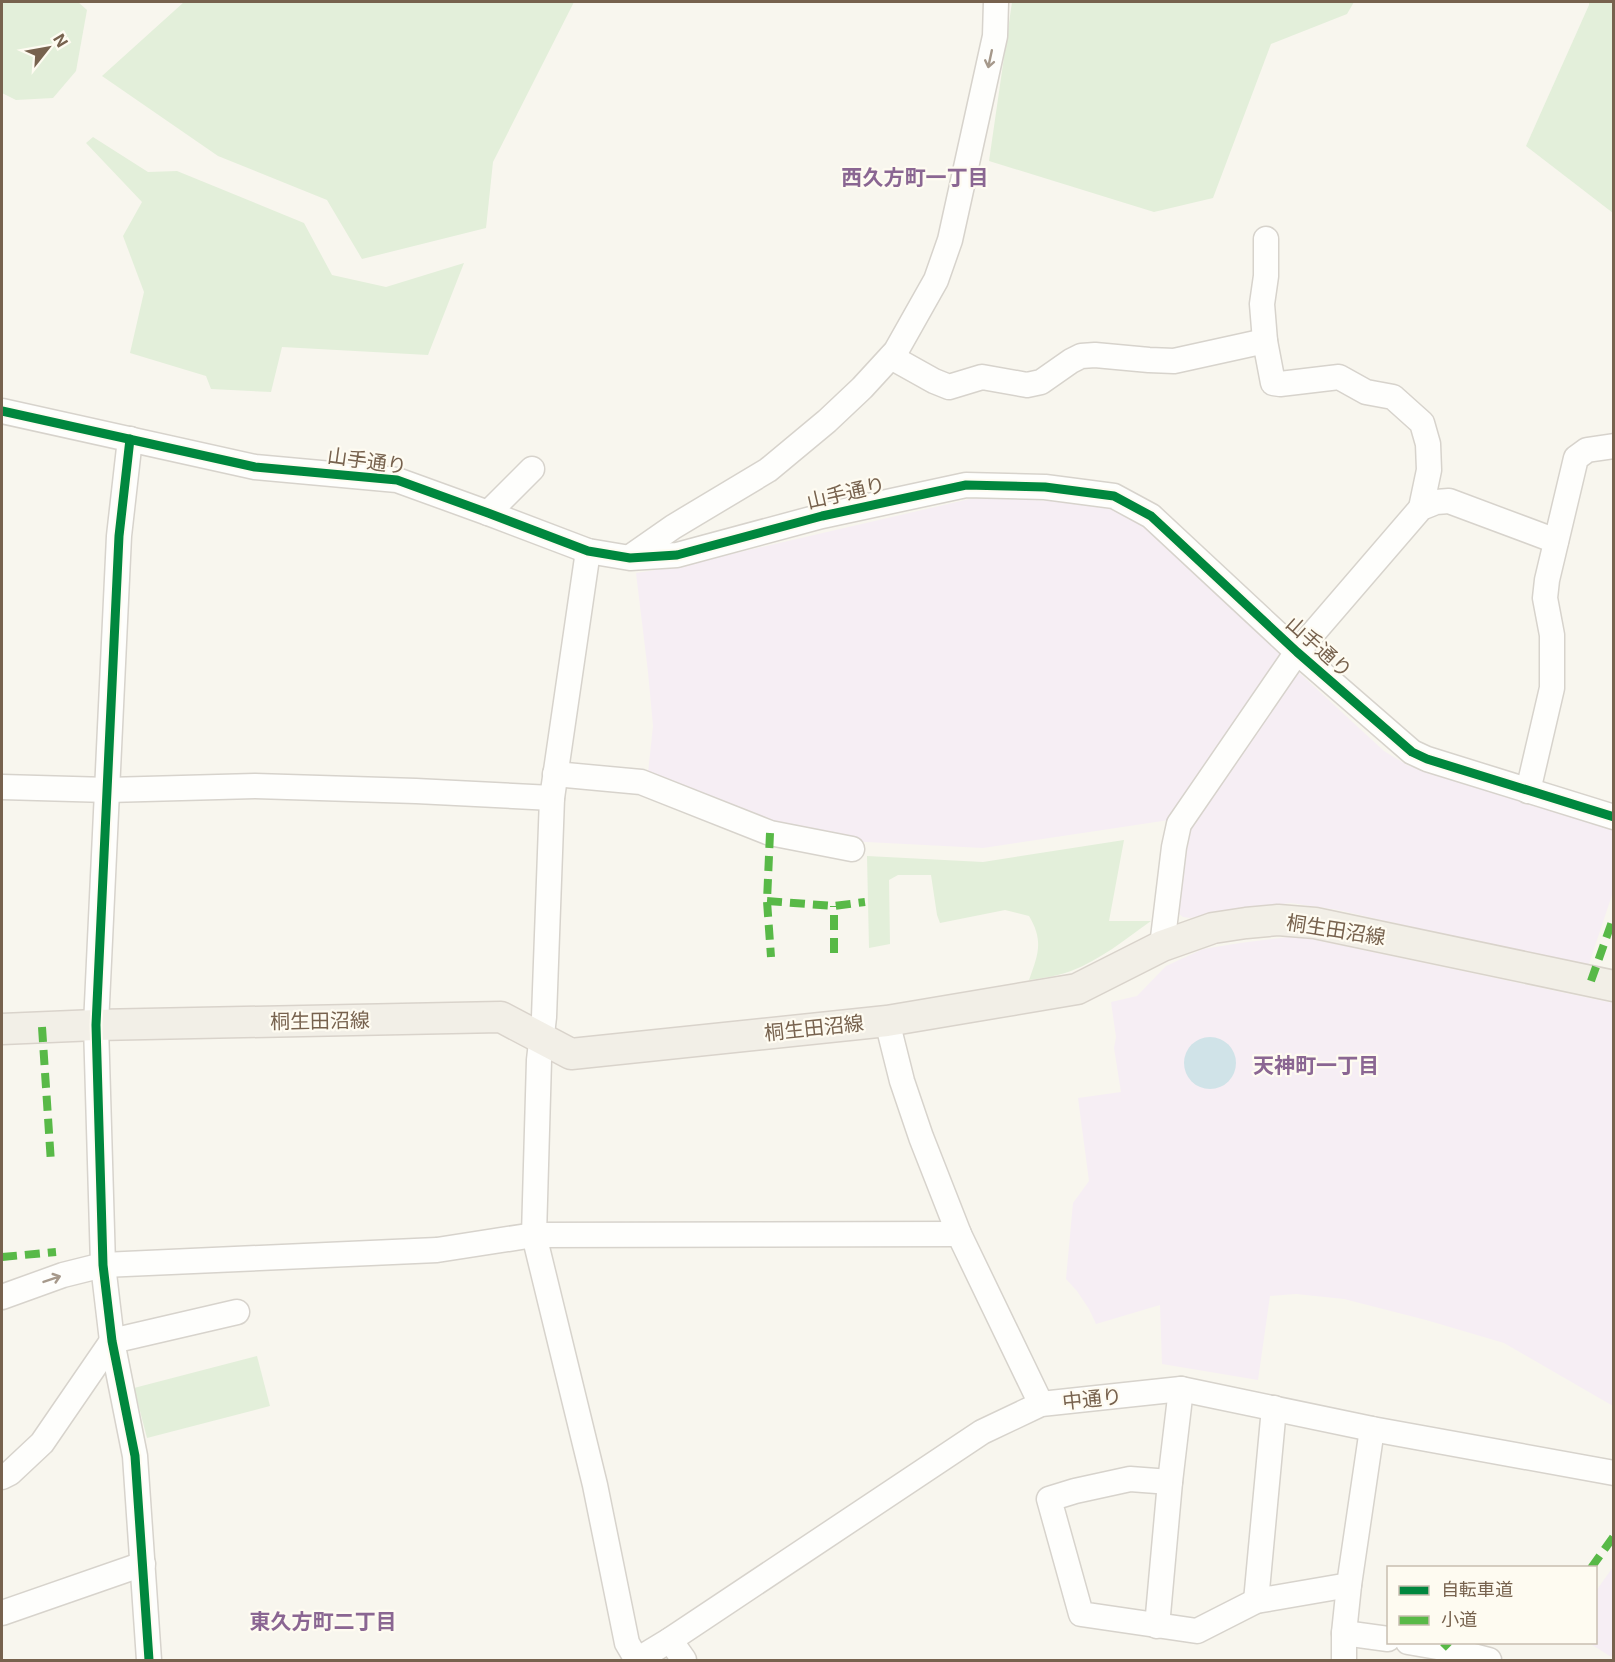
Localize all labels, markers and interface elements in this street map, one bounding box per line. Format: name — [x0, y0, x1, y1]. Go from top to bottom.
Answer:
north arrow — [18, 18, 78, 78]
text: N — [49, 30, 73, 51]
one-way arrow — [984, 49, 995, 69]
district label: 西久方町一丁目 — [842, 165, 989, 190]
street label: 山手通り — [326, 444, 408, 478]
street label: 山手通り — [804, 472, 888, 514]
street label: 山手通り — [1281, 611, 1357, 683]
street label: 桐生田沼線 — [1285, 910, 1387, 950]
street label: 桐生田沼線 — [270, 1008, 370, 1034]
street label: 桐生田沼線 — [763, 1011, 865, 1045]
district label: 天神町一丁目 — [1253, 1053, 1379, 1078]
one-way arrow — [42, 1273, 61, 1284]
street label: 中通り — [1061, 1384, 1123, 1414]
legend — [1387, 1566, 1597, 1644]
text: 自転車道 — [1441, 1579, 1513, 1600]
district label: 東久方町二丁目 — [250, 1609, 397, 1634]
text: 小道 — [1441, 1609, 1477, 1630]

